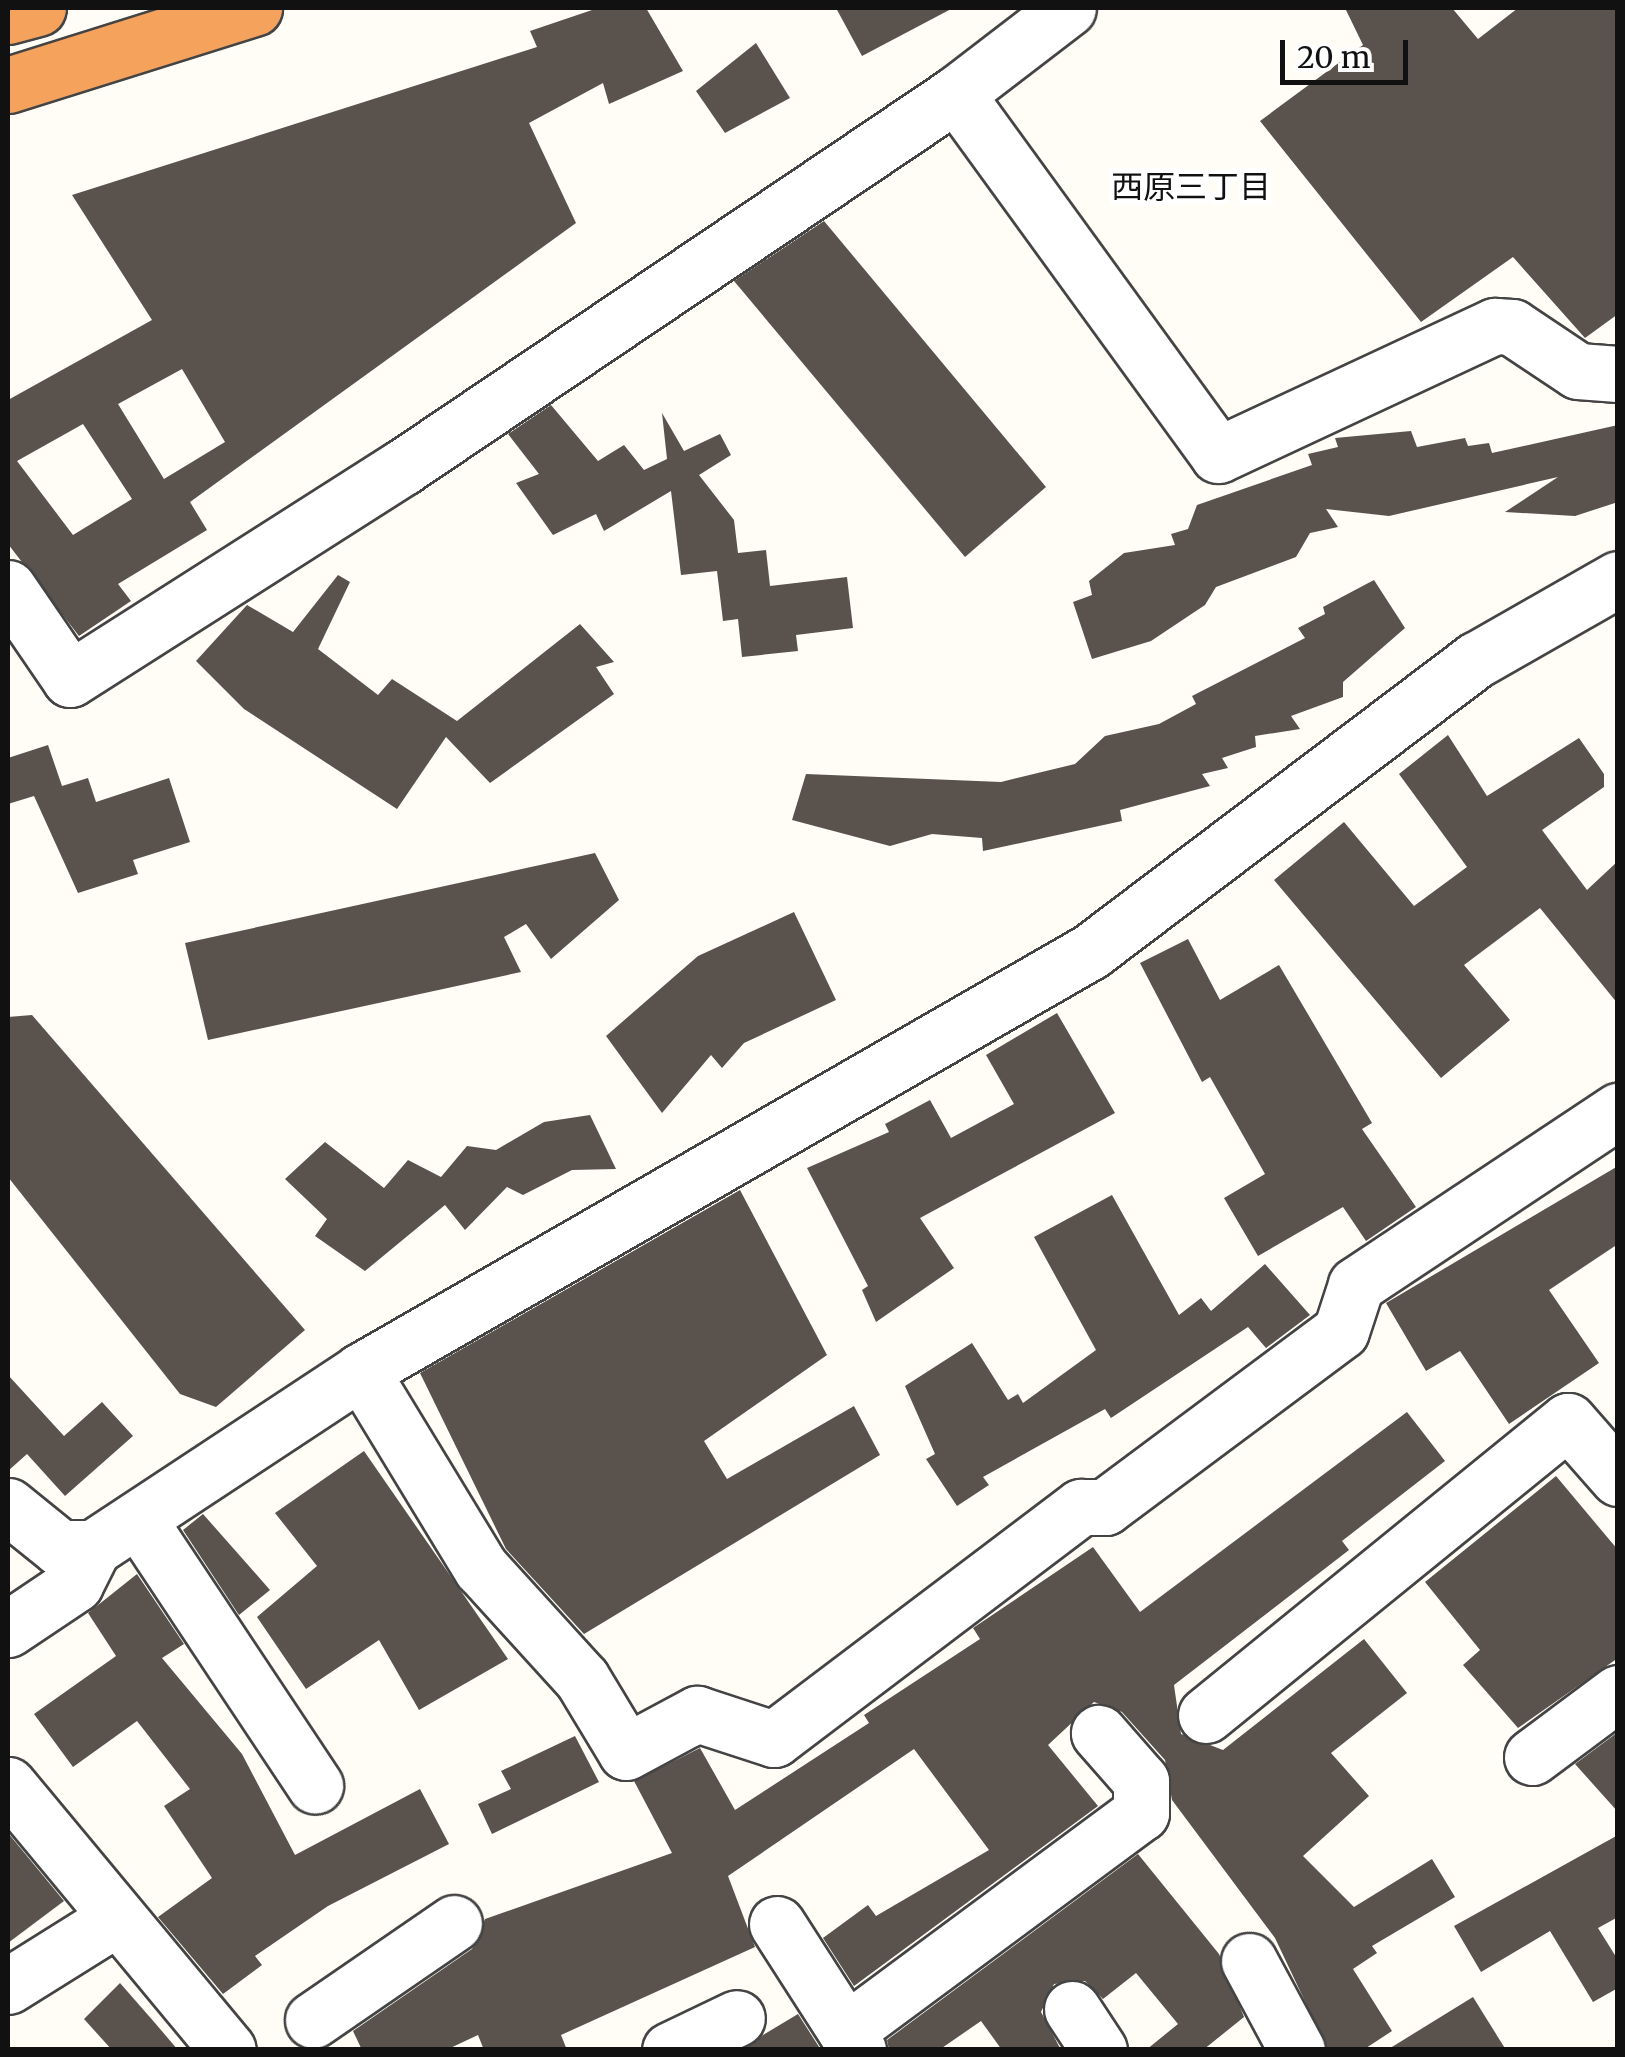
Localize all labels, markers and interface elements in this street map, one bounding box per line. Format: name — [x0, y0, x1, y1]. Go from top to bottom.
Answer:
scale bar — [1285, 20, 1412, 82]
text: 20 m — [1297, 38, 1370, 76]
district label: 西原三丁目 — [1111, 168, 1271, 206]

